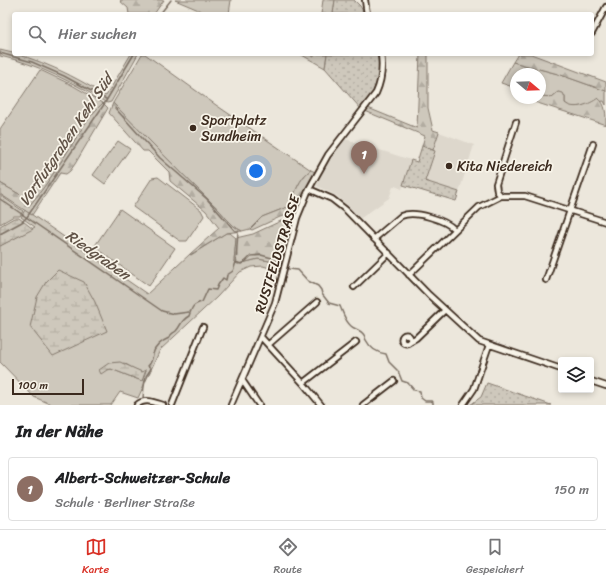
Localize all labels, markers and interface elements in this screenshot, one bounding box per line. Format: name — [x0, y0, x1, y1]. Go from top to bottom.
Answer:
search box — [12, 12, 594, 56]
text: Hier suchen — [58, 21, 137, 47]
icon: search — [26, 23, 48, 45]
water label: Vorflutgraben Kehl Süd — [12, 65, 122, 211]
north arrow — [510, 68, 546, 104]
place label: Sportplatz Sundheim — [201, 108, 267, 149]
marker: Sportplatz Sundheim — [188, 123, 198, 133]
pin: 1 — [351, 141, 377, 174]
place label: Kita Niedereich — [457, 154, 552, 179]
your location — [246, 161, 266, 181]
marker: Kita Niedereich — [444, 161, 454, 171]
street label: RUSTFELDSTRASSE — [248, 191, 308, 317]
water label: Riedgraben — [60, 223, 137, 288]
map controls — [558, 357, 594, 393]
button: layers — [558, 357, 594, 393]
text: 100 m — [18, 376, 48, 395]
scale bar — [12, 377, 84, 396]
text: In der Nähe — [16, 416, 103, 446]
text: Albert-Schweitzer-Schule — [55, 465, 230, 491]
text: 1 — [27, 478, 33, 501]
text: 150 m — [554, 478, 589, 501]
text: Schule · Berliner Straße — [55, 491, 195, 514]
tab: Karte — [82, 536, 109, 579]
tab: Route — [273, 536, 302, 579]
tab: Gespeichert — [466, 536, 524, 579]

